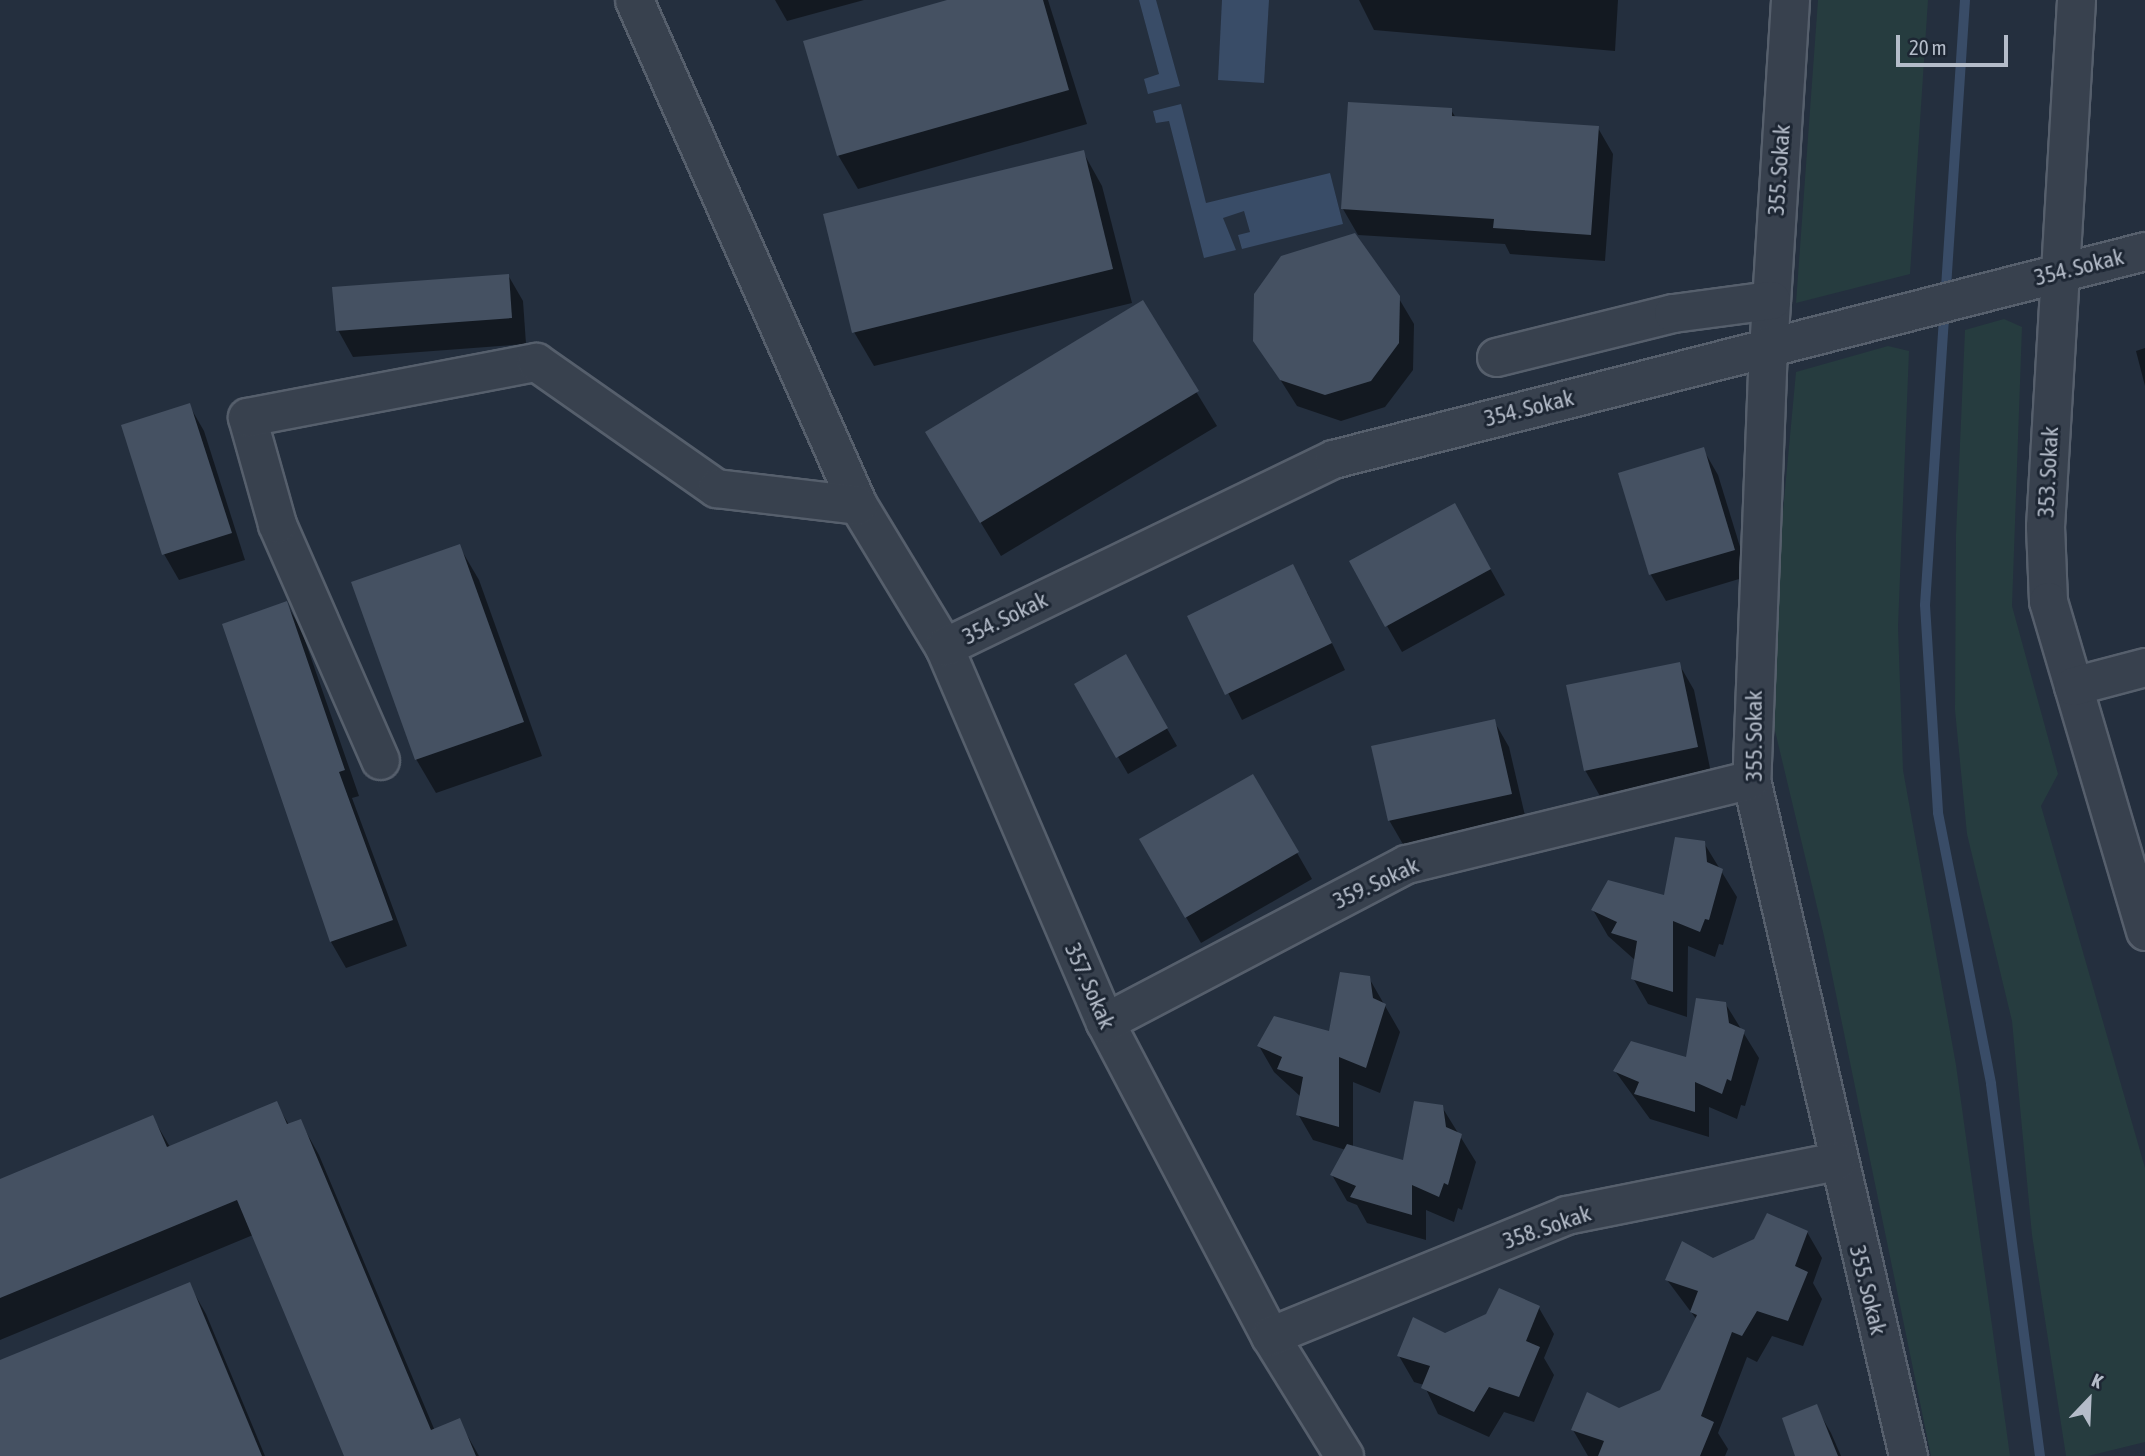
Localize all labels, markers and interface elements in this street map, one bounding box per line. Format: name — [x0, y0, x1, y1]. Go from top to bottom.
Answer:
scale bar — [1900, 21, 2012, 65]
text: 20 m — [1909, 35, 1947, 59]
street label: 355. Sokak — [1762, 124, 1796, 216]
street label: 354. Sokak — [2031, 243, 2127, 291]
street label: 354. Sokak — [1481, 384, 1577, 432]
street label: 353. Sokak — [2032, 426, 2064, 518]
street label: 354. Sokak — [958, 586, 1052, 650]
street label: 355. Sokak — [1740, 690, 1768, 782]
street label: 359. Sokak — [1329, 851, 1423, 915]
street label: 357. Sokak — [1059, 939, 1121, 1033]
street label: 358. Sokak — [1499, 1199, 1595, 1255]
street label: 355. Sokak — [1844, 1242, 1892, 1338]
north arrow — [2054, 1365, 2124, 1435]
text: K — [2089, 1369, 2106, 1393]

